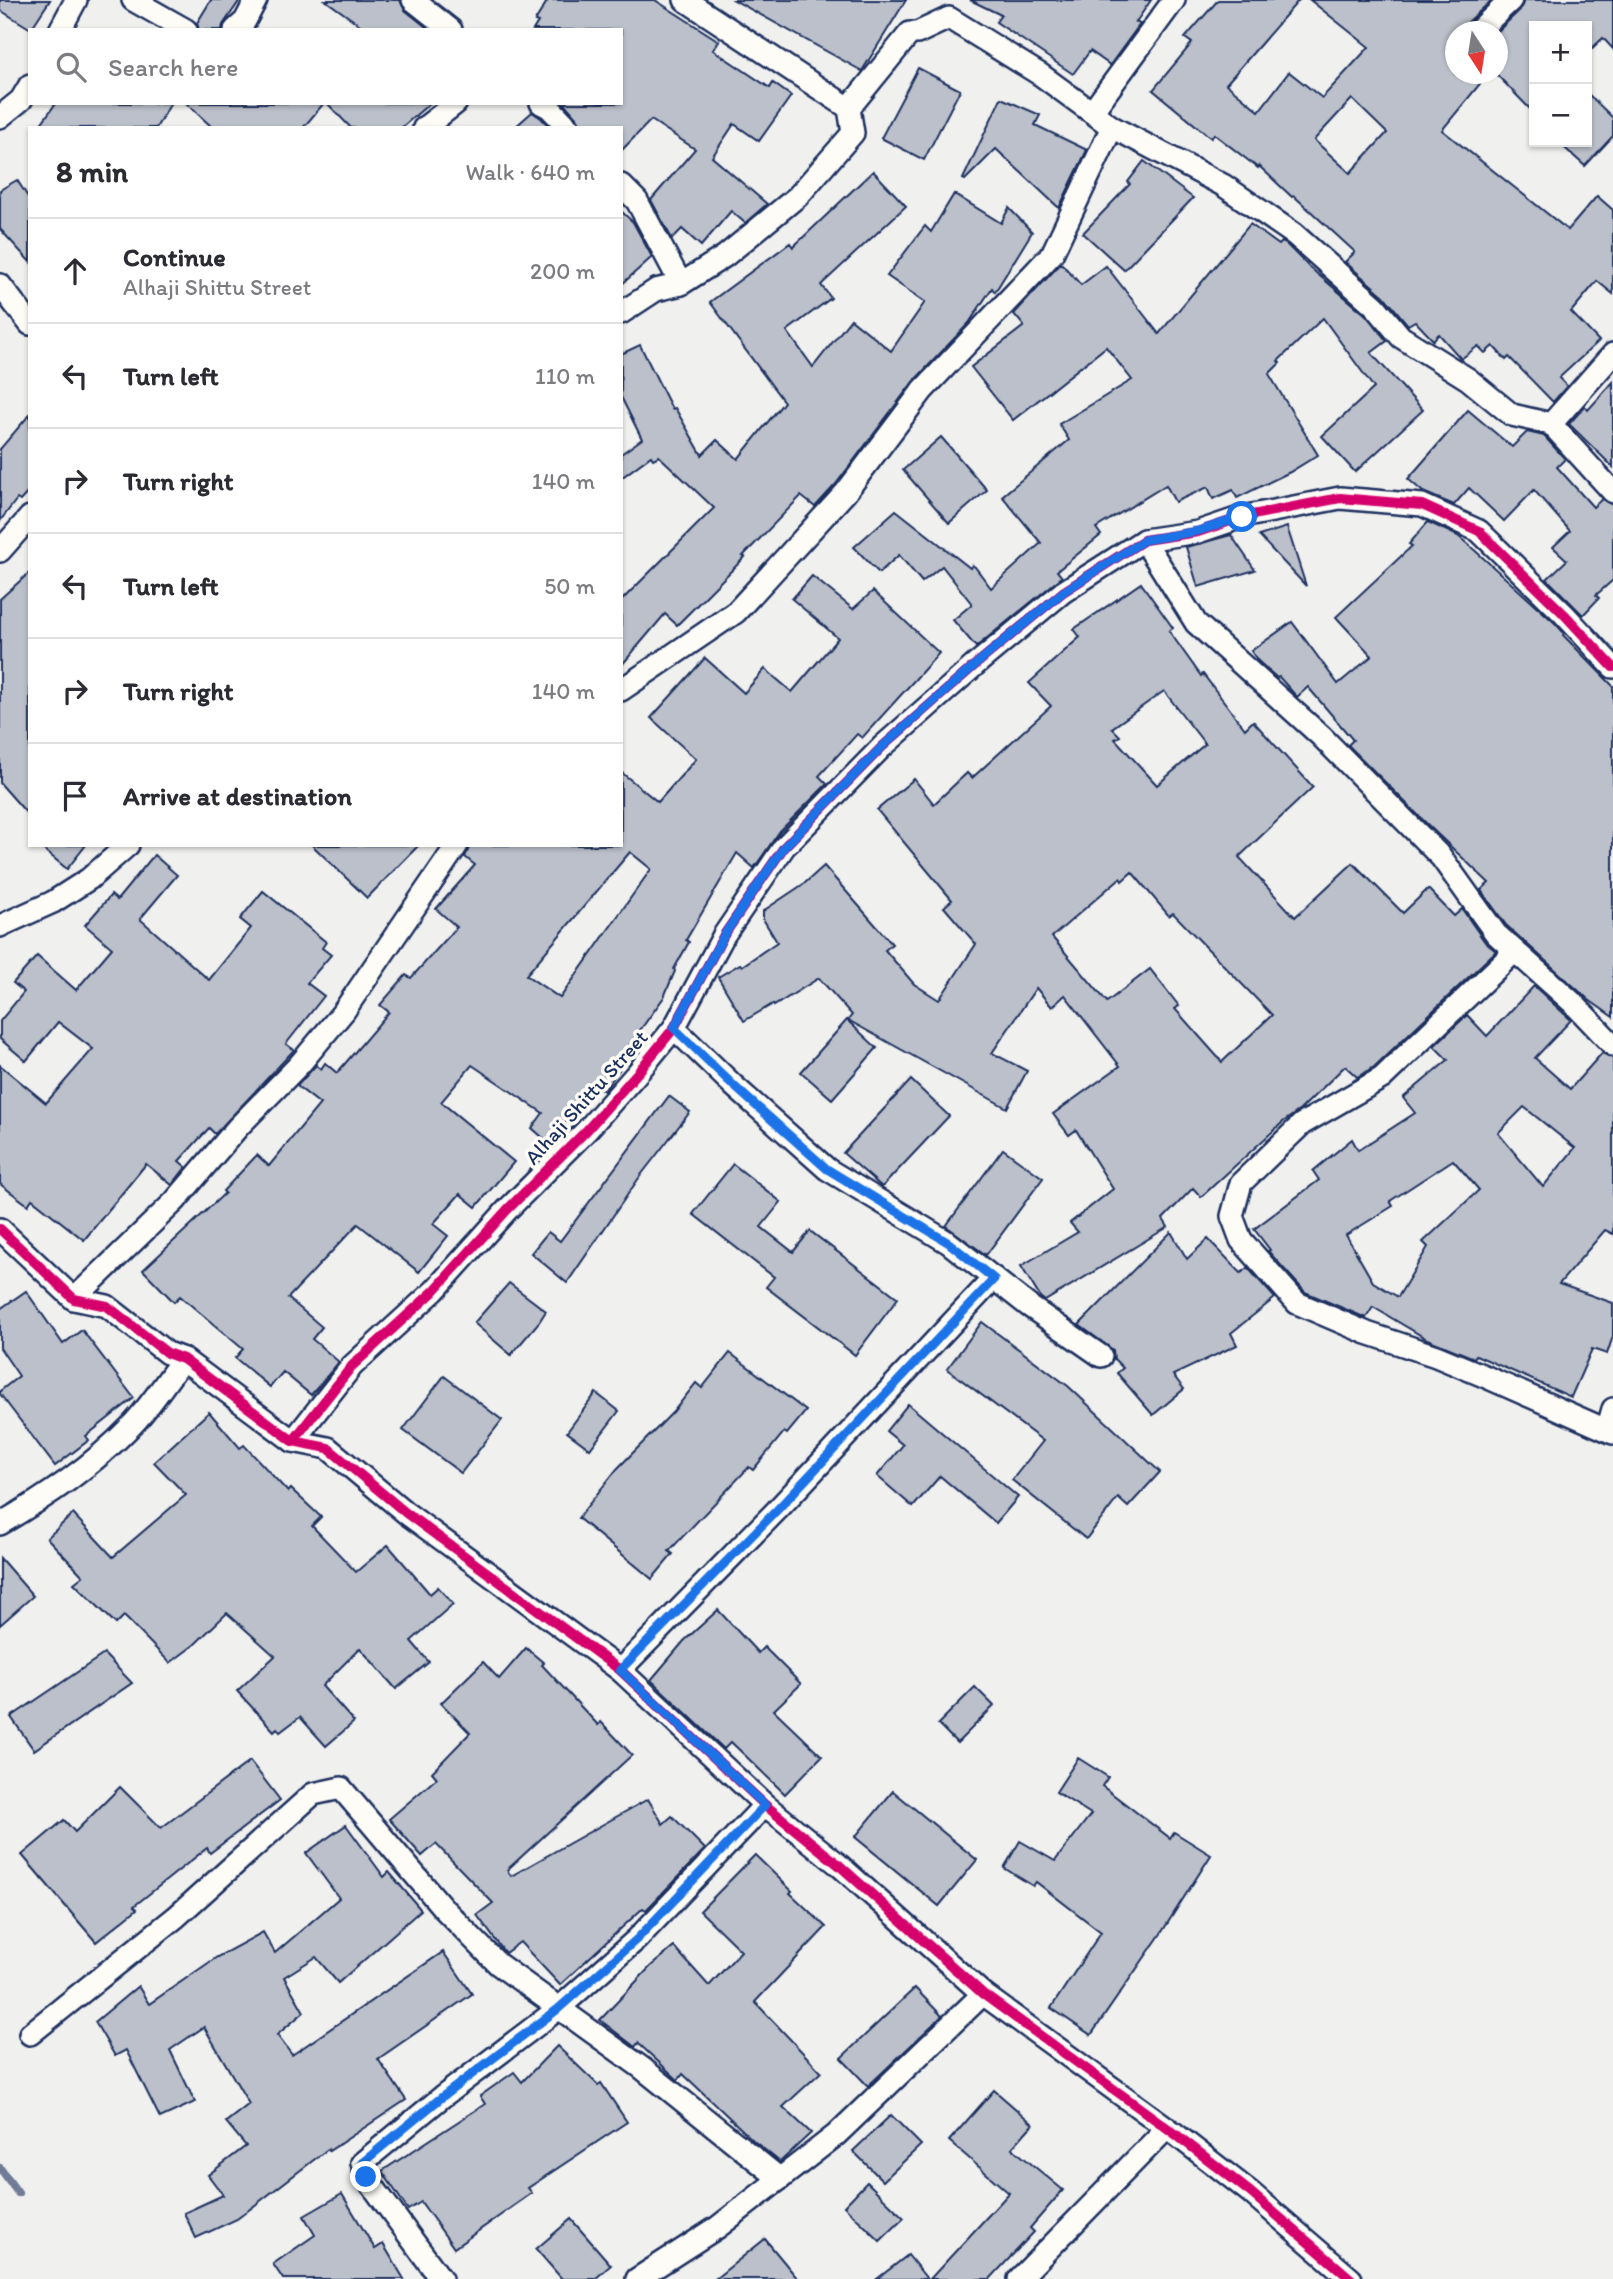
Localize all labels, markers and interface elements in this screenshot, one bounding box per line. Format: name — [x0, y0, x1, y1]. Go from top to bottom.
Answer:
north arrow — [1445, 21, 1508, 84]
map controls — [1529, 21, 1592, 147]
button: + — [1529, 21, 1592, 84]
search box — [28, 28, 623, 105]
icon: search — [52, 48, 90, 86]
text: Search here — [108, 51, 238, 83]
button: − — [1529, 84, 1592, 147]
text: 8 min — [56, 153, 128, 190]
text: Walk · 640 m — [465, 158, 595, 186]
text: Continue — [123, 241, 226, 273]
icon: ahead — [56, 252, 94, 290]
text: 200 m — [530, 257, 595, 285]
text: Alhaji Shittu Street — [123, 273, 311, 301]
icon: left — [56, 357, 94, 395]
text: Turn left — [123, 360, 219, 392]
text: 110 m — [535, 362, 595, 390]
icon: right — [56, 462, 94, 500]
text: Turn right — [123, 465, 234, 497]
text: 140 m — [532, 467, 595, 495]
route start — [1226, 501, 1257, 532]
icon: left — [56, 567, 94, 605]
text: Turn left — [123, 570, 219, 602]
text: 50 m — [544, 572, 595, 600]
icon: right — [56, 672, 94, 710]
text: Turn right — [123, 675, 234, 707]
text: 140 m — [532, 677, 595, 705]
icon: arrive — [56, 777, 94, 815]
text: Arrive at destination — [123, 780, 352, 812]
street label: Alhaji Shittu Street — [519, 1025, 653, 1169]
route end — [350, 2161, 381, 2192]

